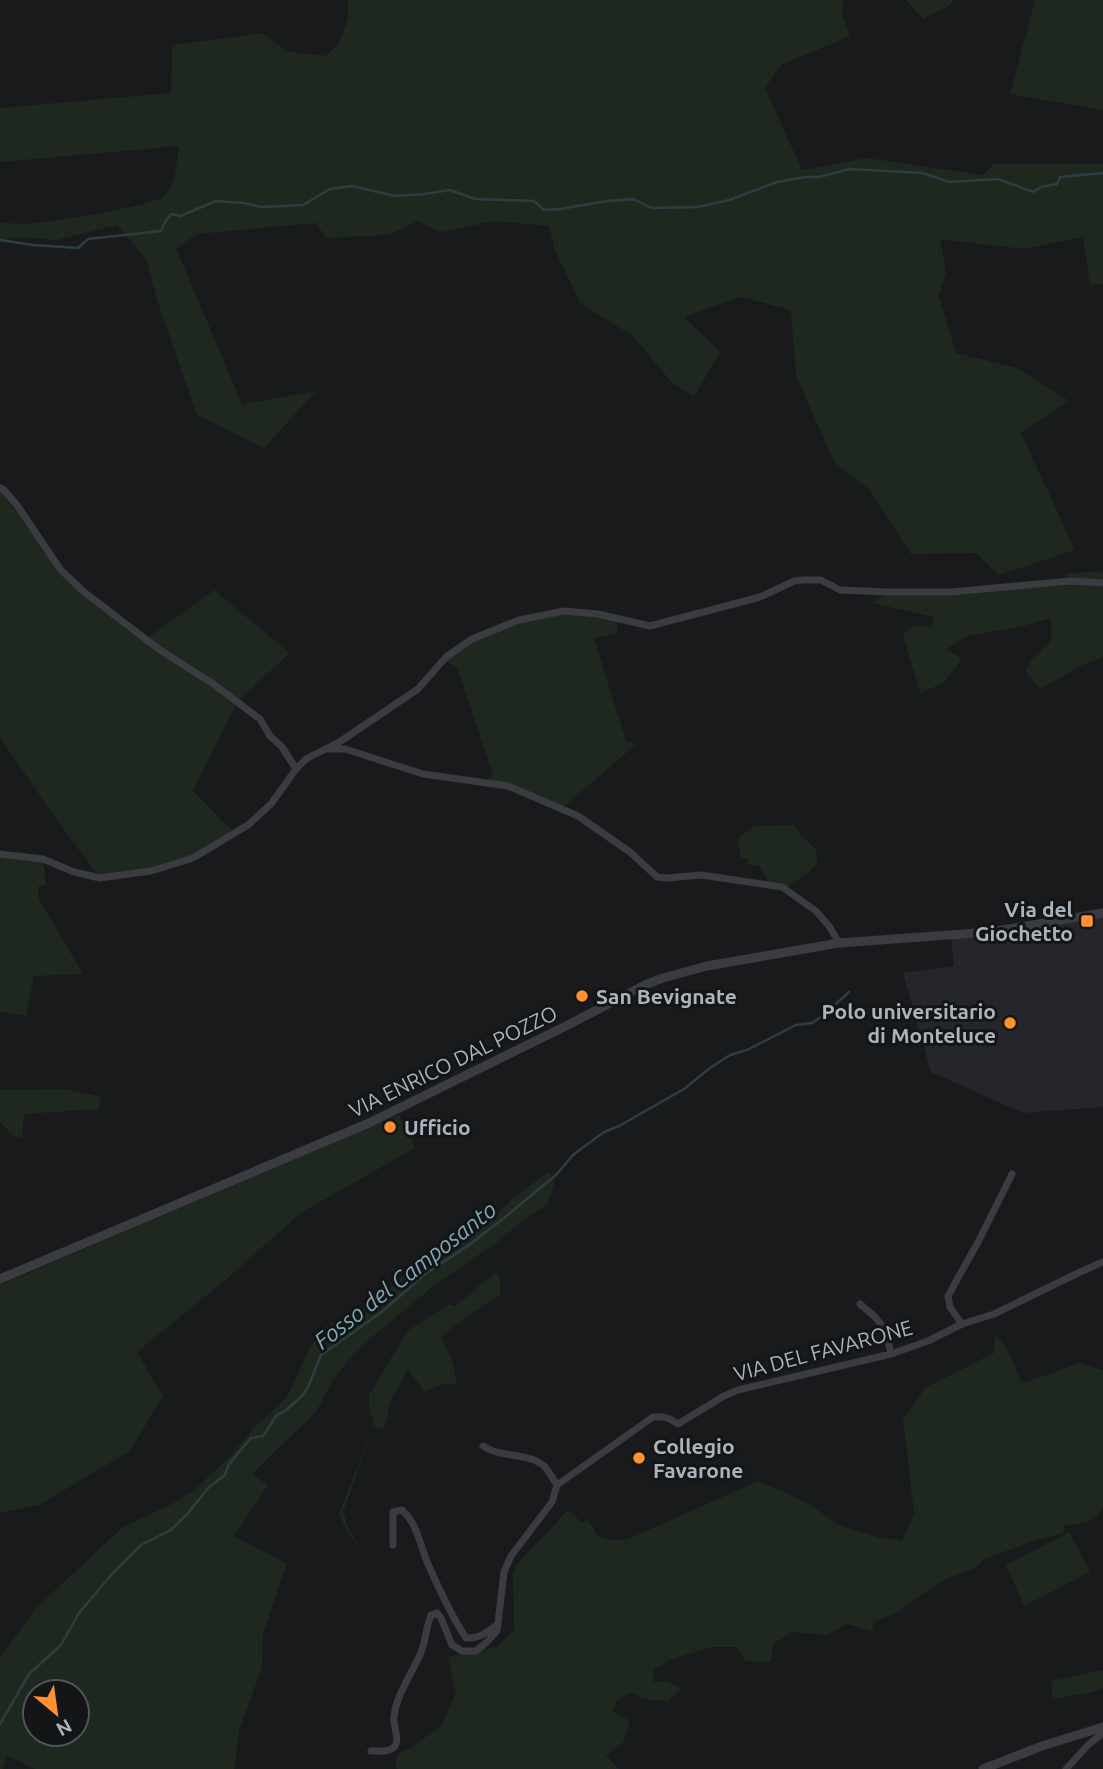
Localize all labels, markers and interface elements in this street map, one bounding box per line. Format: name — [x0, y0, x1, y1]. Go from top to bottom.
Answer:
place label: Via del Giochetto — [975, 897, 1073, 945]
marker: Via del Giochetto — [1079, 913, 1095, 929]
place label: San Bevignate — [596, 984, 737, 1008]
marker: San Bevignate — [574, 988, 590, 1004]
place label: Polo universitario di Monteluce — [822, 999, 996, 1047]
street label: VIA ENRICO DAL POZZO — [345, 1000, 561, 1122]
marker: Polo universitario di Monteluce — [1002, 1015, 1018, 1031]
place label: Ufficio — [404, 1115, 471, 1139]
marker: Ufficio — [382, 1119, 398, 1135]
water label: Fosso del Camposanto — [309, 1196, 501, 1354]
street label: VIA DEL FAVARONE — [731, 1315, 915, 1385]
place label: Collegio Favarone — [653, 1434, 743, 1482]
marker: Collegio Favarone — [631, 1450, 647, 1466]
north arrow — [21, 1678, 91, 1748]
text: N — [53, 1715, 76, 1741]

